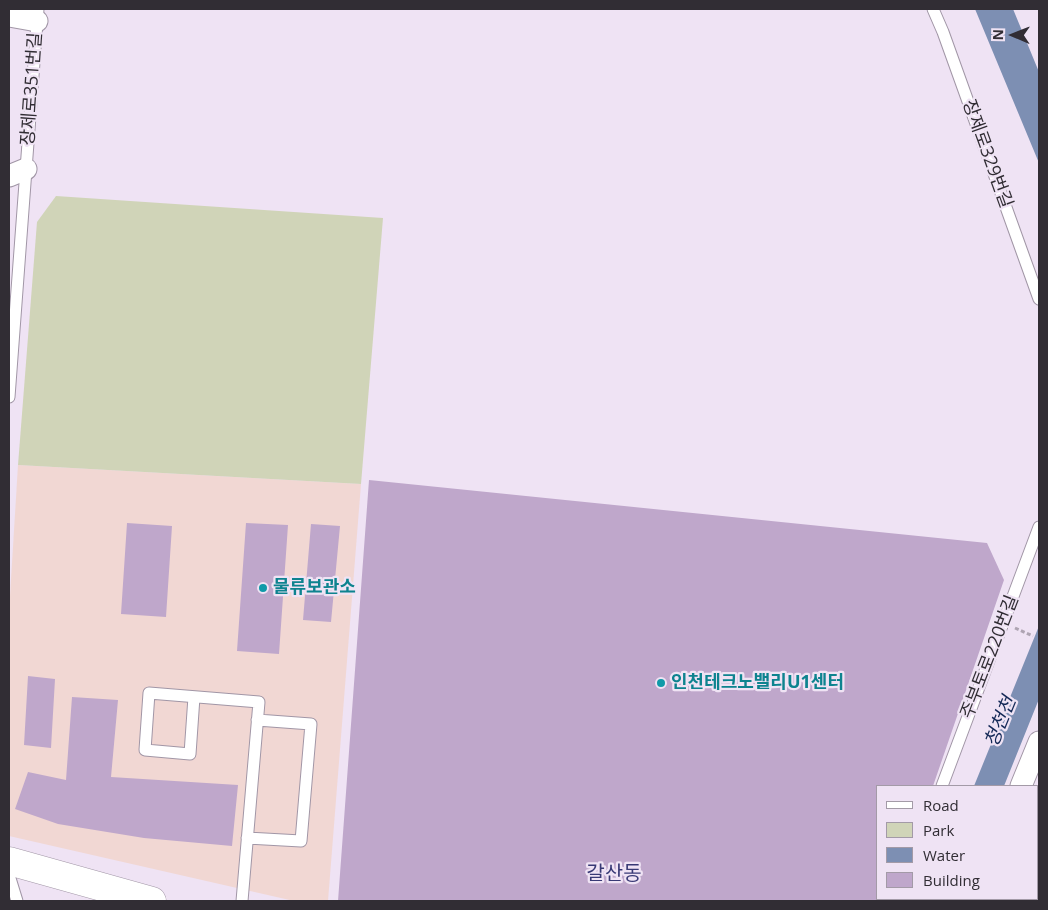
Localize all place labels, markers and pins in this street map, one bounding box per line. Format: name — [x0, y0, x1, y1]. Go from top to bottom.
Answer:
place label: 물류보관소 — [273, 577, 356, 599]
marker: 물류보관소 — [257, 582, 269, 594]
place label: 인천테크노밸리U1센터 — [671, 672, 844, 694]
marker: 인천테크노밸리U1센터 — [655, 677, 667, 689]

